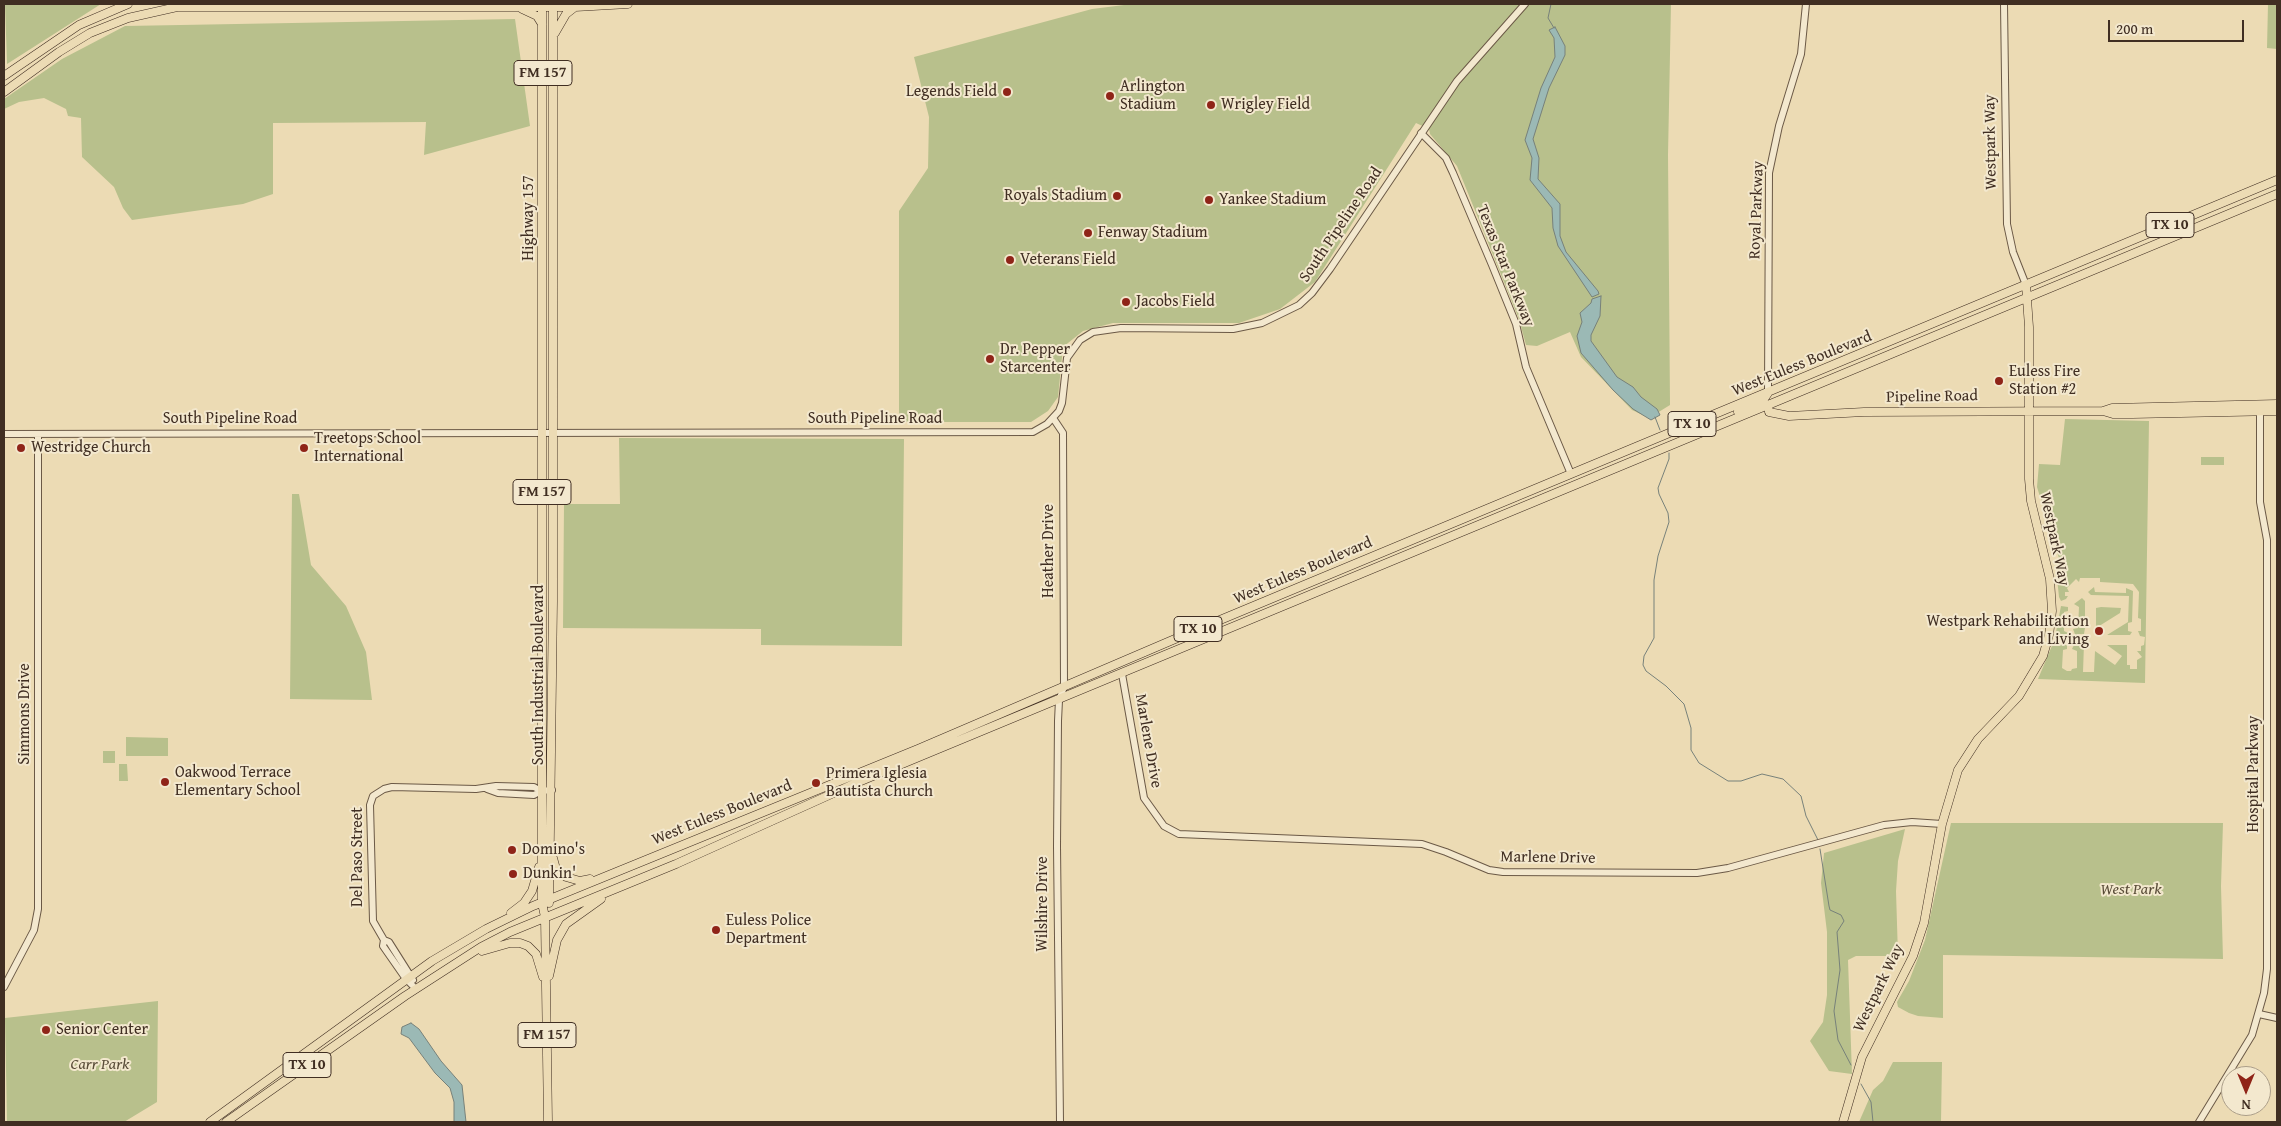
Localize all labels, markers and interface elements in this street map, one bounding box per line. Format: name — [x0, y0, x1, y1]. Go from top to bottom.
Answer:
scale bar — [2111, 10, 2247, 42]
text: 200 m — [2116, 18, 2153, 39]
road number: FM 157 — [514, 60, 572, 86]
place label: Arlington Stadium — [1120, 77, 1185, 115]
place label: Legends Field — [906, 82, 997, 102]
marker: Legends Field — [1001, 86, 1013, 98]
marker: Arlington Stadium — [1104, 90, 1116, 102]
street label: Westpark Way — [1981, 94, 2001, 190]
place label: Wrigley Field — [1221, 95, 1310, 115]
marker: Wrigley Field — [1205, 99, 1217, 111]
street label: Royal Parkway — [1746, 161, 1768, 259]
street label: South Pipeline Road — [1295, 164, 1387, 286]
street label: Highway 157 — [519, 175, 539, 261]
place label: Royals Stadium — [1004, 186, 1107, 206]
marker: Royals Stadium — [1111, 190, 1123, 202]
place label: Yankee Stadium — [1219, 190, 1326, 210]
marker: Yankee Stadium — [1203, 194, 1215, 206]
street label: Texas Star Parkway — [1472, 202, 1538, 330]
road number: TX 10 — [2146, 212, 2194, 238]
place label: Fenway Stadium — [1098, 223, 1208, 243]
marker: Fenway Stadium — [1082, 227, 1094, 239]
place label: Veterans Field — [1020, 250, 1116, 270]
marker: Veterans Field — [1004, 254, 1016, 266]
place label: Jacobs Field — [1136, 292, 1215, 312]
marker: Jacobs Field — [1120, 296, 1132, 308]
street label: West Euless Boulevard — [1729, 327, 1875, 401]
place label: Dr. Pepper Starcenter — [1000, 340, 1071, 378]
marker: Dr. Pepper Starcenter — [984, 353, 996, 365]
place label: Euless Fire Station #2 — [2009, 362, 2080, 400]
marker: Euless Fire Station #2 — [1993, 375, 2005, 387]
street label: Pipeline Road — [1886, 387, 1978, 407]
street label: South Pipeline Road — [163, 409, 297, 429]
street label: South Pipeline Road — [808, 409, 942, 429]
road number: TX 10 — [1668, 412, 1716, 436]
place label: Treetops School International — [314, 429, 421, 467]
place label: Westridge Church — [31, 438, 151, 458]
marker: Westridge Church — [15, 442, 27, 454]
marker: Treetops School International — [298, 442, 310, 454]
road number: FM 157 — [513, 480, 571, 504]
street label: Westpark Way — [2035, 490, 2073, 588]
street label: Heather Drive — [1039, 504, 1059, 598]
street label: West Euless Boulevard — [1231, 533, 1375, 609]
street label: South Industrial Boulevard — [529, 585, 549, 765]
place label: Westpark Rehabilitation and Living — [1927, 612, 2089, 650]
road number: TX 10 — [1174, 616, 1222, 642]
marker: Westpark Rehabilitation and Living — [2093, 625, 2105, 637]
street label: Simmons Drive — [15, 663, 35, 765]
street label: Marlene Drive — [1130, 692, 1166, 790]
street label: Hospital Parkway — [2244, 715, 2264, 833]
place label: Oakwood Terrace Elementary School — [175, 763, 300, 801]
place label: Primera Iglesia Bautista Church — [826, 764, 933, 802]
marker: Oakwood Terrace Elementary School — [159, 776, 171, 788]
street label: West Euless Boulevard — [649, 776, 795, 850]
marker: Primera Iglesia Bautista Church — [810, 777, 822, 789]
street label: Del Paso Street — [348, 807, 368, 907]
place label: Domino's — [522, 840, 585, 860]
marker: Domino's — [506, 844, 518, 856]
street label: Marlene Drive — [1500, 848, 1596, 868]
street label: Wilshire Drive — [1033, 856, 1053, 952]
place label: Dunkin' — [523, 864, 576, 884]
marker: Dunkin' — [507, 868, 519, 880]
park label: West Park — [2101, 880, 2161, 900]
place label: Euless Police Department — [726, 911, 811, 949]
marker: Euless Police Department — [710, 924, 722, 936]
street label: Westpark Way — [1849, 941, 1909, 1035]
place label: Senior Center — [56, 1020, 148, 1040]
road number: FM 157 — [518, 1022, 576, 1048]
marker: Senior Center — [40, 1024, 52, 1036]
road number: TX 10 — [283, 1052, 331, 1078]
park label: Carr Park — [71, 1055, 129, 1075]
north arrow — [2221, 1066, 2271, 1116]
text: N — [2241, 1095, 2251, 1115]

